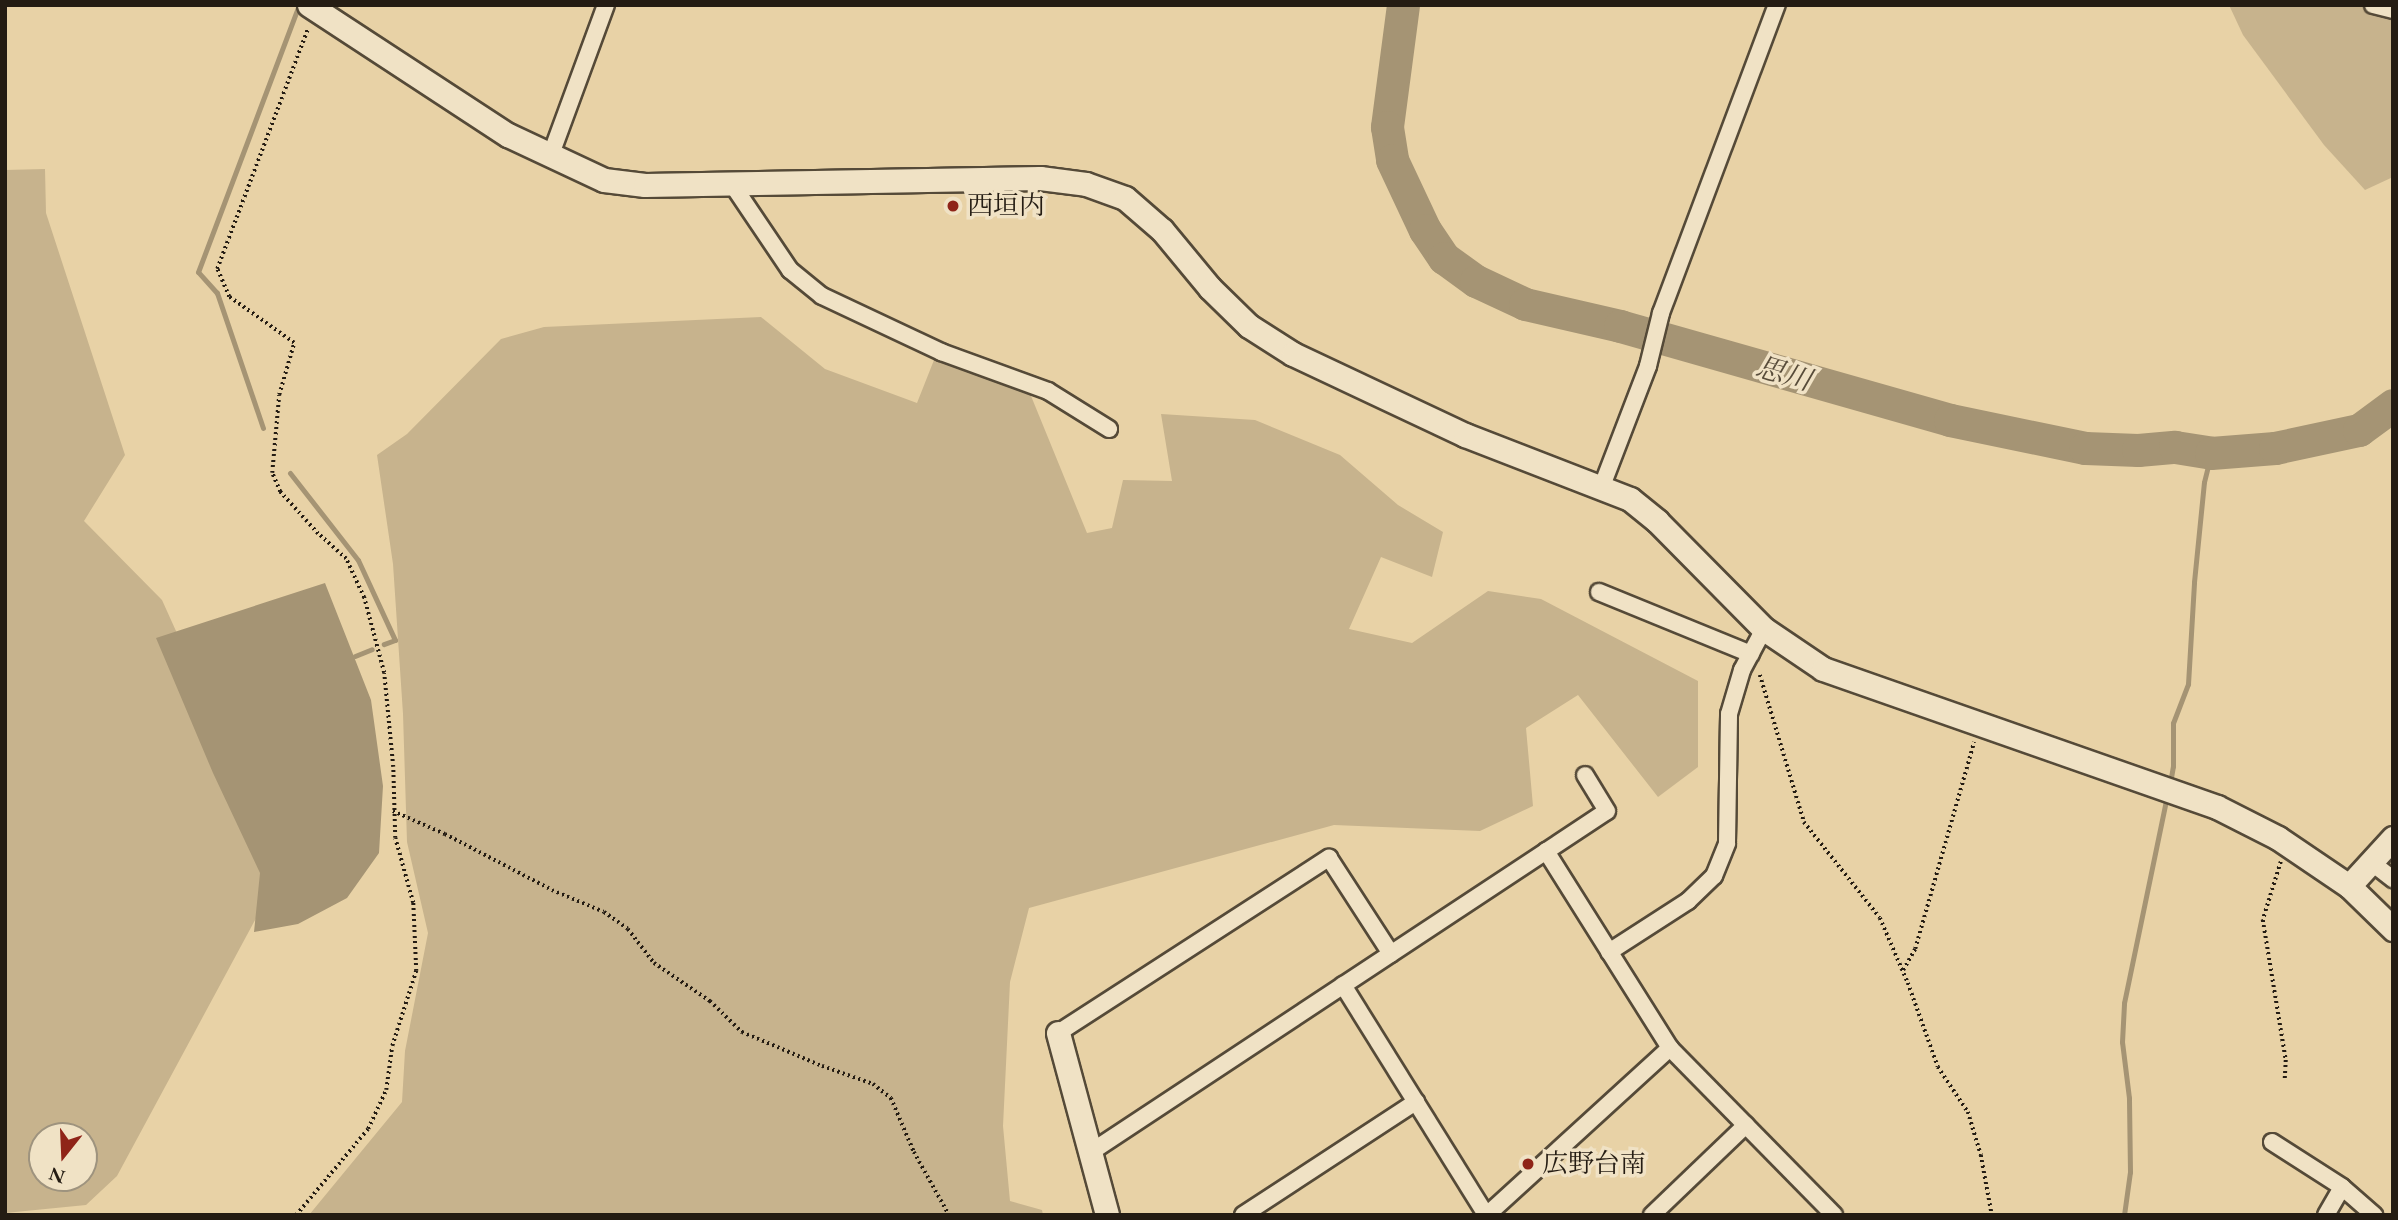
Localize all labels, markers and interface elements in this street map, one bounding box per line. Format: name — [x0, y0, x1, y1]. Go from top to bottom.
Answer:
place label: 西垣内 — [967, 190, 1045, 222]
marker: 西垣内 — [945, 198, 961, 214]
water label: 思川 — [1752, 349, 1816, 397]
north arrow — [28, 1122, 98, 1192]
place label: 広野台南 — [1542, 1148, 1646, 1180]
marker: 広野台南 — [1520, 1156, 1536, 1172]
text: N — [46, 1161, 68, 1190]

